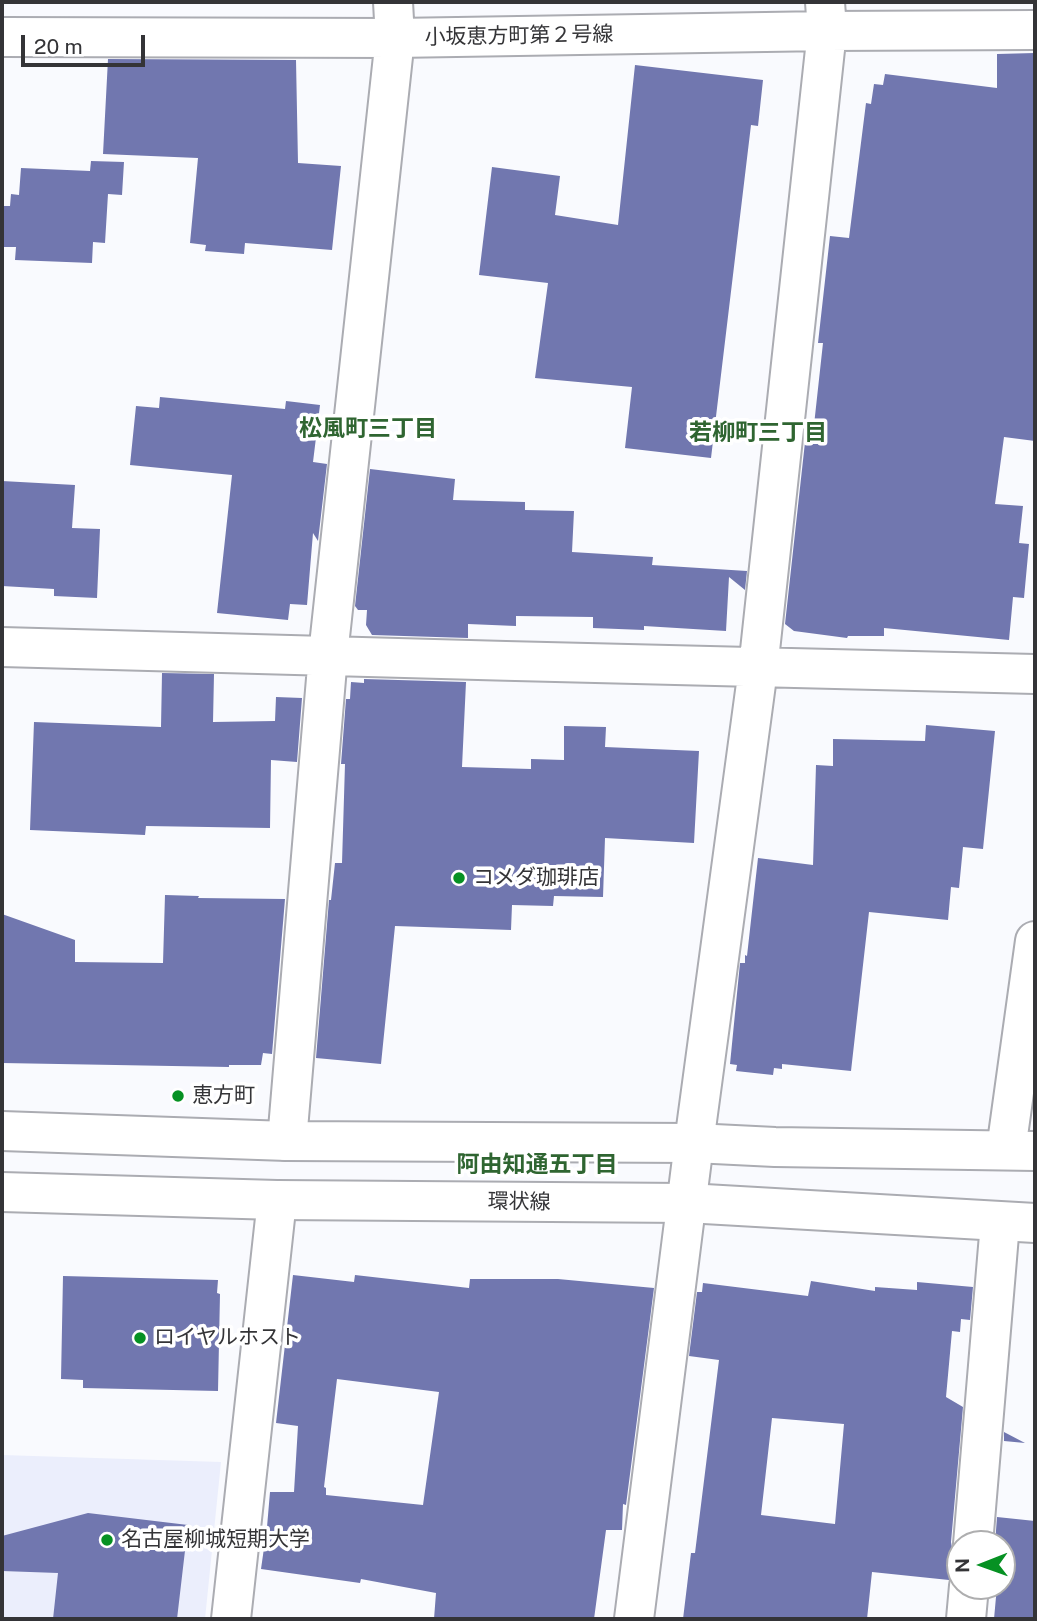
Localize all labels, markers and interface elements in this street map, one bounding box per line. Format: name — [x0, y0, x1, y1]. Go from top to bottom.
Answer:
scale bar — [24, 21, 149, 65]
street label: 小坂恵方町第２号線 — [424, 22, 614, 50]
text: 20 m — [34, 34, 83, 59]
district label: 松風町三丁目 — [299, 415, 437, 443]
district label: 若柳町三丁目 — [689, 419, 827, 447]
place label: コメダ珈琲店 — [473, 865, 599, 891]
marker: コメダ珈琲店 — [451, 870, 467, 886]
place label: 恵方町 — [192, 1083, 255, 1109]
marker: 恵方町 — [170, 1088, 186, 1104]
district label: 阿由知通五丁目 — [457, 1151, 617, 1179]
street label: 環状線 — [487, 1189, 551, 1215]
place label: ロイヤルホスト — [154, 1325, 301, 1351]
marker: ロイヤルホスト — [132, 1330, 148, 1346]
place label: 名古屋柳城短期大学 — [121, 1527, 310, 1553]
north arrow — [946, 1530, 1016, 1600]
marker: 名古屋柳城短期大学 — [99, 1532, 115, 1548]
text: N — [951, 1558, 973, 1573]

